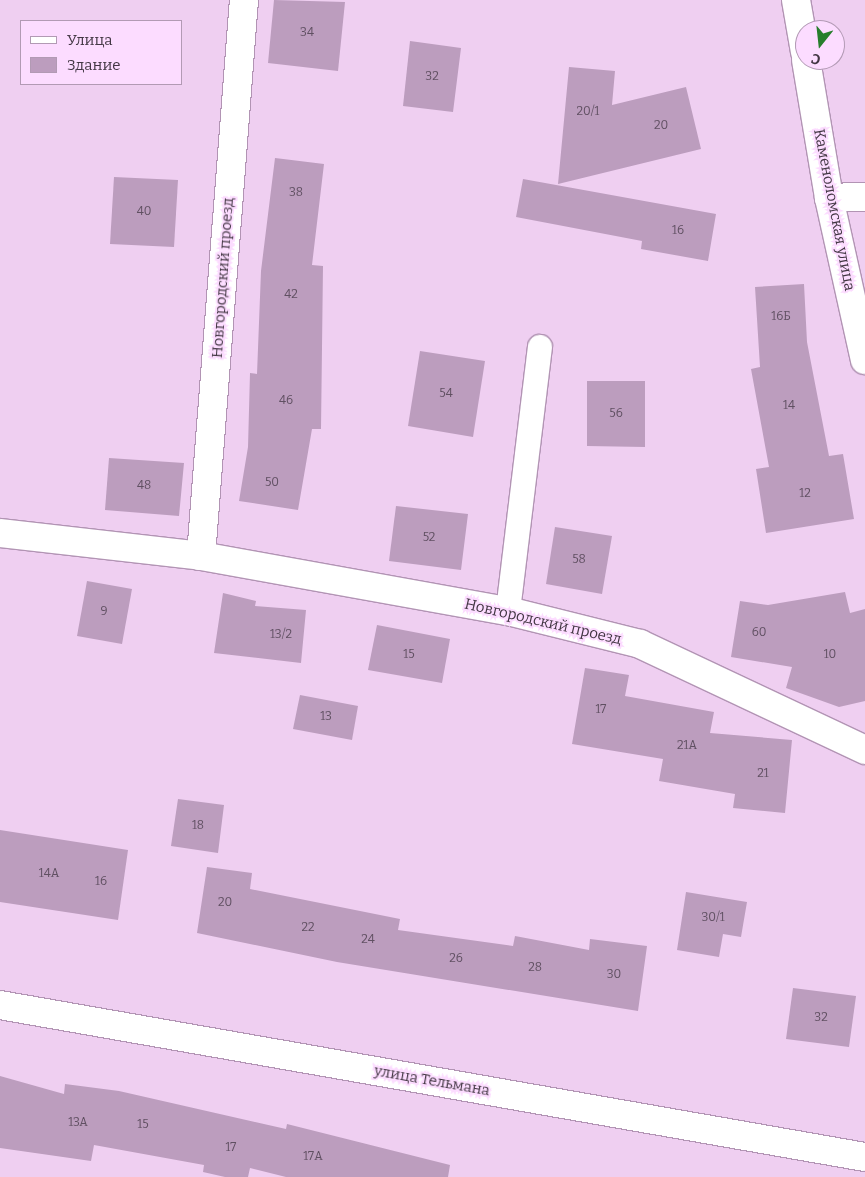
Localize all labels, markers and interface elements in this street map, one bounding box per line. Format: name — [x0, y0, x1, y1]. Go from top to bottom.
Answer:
legend — [20, 20, 182, 85]
north arrow — [795, 20, 845, 70]
house number: 34 — [300, 26, 314, 40]
text: Улица — [67, 31, 113, 49]
text: С — [809, 50, 823, 68]
text: Здание — [67, 56, 121, 74]
house number: 32 — [425, 70, 439, 84]
house number: 20/1 — [577, 105, 599, 119]
house number: 20 — [654, 119, 668, 133]
street label: Каменоломская улица — [809, 128, 859, 292]
house number: 38 — [289, 186, 303, 200]
street label: Новгородский проезд — [208, 197, 238, 359]
house number: 40 — [137, 205, 151, 219]
house number: 16 — [672, 224, 684, 238]
house number: 42 — [284, 288, 298, 302]
house number: 16Б — [771, 310, 791, 324]
house number: 54 — [439, 387, 453, 401]
house number: 46 — [279, 394, 293, 408]
house number: 14 — [783, 399, 795, 413]
house number: 56 — [609, 407, 623, 421]
house number: 50 — [265, 476, 279, 490]
house number: 48 — [137, 479, 151, 493]
house number: 12 — [799, 487, 811, 501]
house number: 52 — [423, 531, 435, 545]
house number: 58 — [572, 553, 586, 567]
street label: Новгородский проезд — [463, 595, 623, 649]
house number: 9 — [100, 605, 108, 619]
house number: 60 — [752, 626, 766, 640]
house number: 13/2 — [270, 628, 292, 642]
house number: 15 — [403, 648, 415, 662]
house number: 10 — [824, 648, 836, 662]
house number: 17 — [596, 703, 606, 717]
house number: 13 — [320, 710, 332, 724]
house number: 21А — [677, 739, 697, 753]
house number: 21 — [757, 767, 769, 781]
house number: 18 — [192, 819, 204, 833]
house number: 14А — [39, 867, 59, 881]
house number: 16 — [95, 875, 107, 889]
house number: 20 — [218, 896, 232, 910]
house number: 30/1 — [701, 911, 725, 925]
house number: 22 — [301, 921, 315, 935]
house number: 24 — [361, 933, 375, 947]
house number: 26 — [449, 952, 463, 966]
house number: 28 — [528, 961, 542, 975]
house number: 30 — [607, 968, 621, 982]
house number: 32 — [814, 1011, 828, 1025]
street label: улица Тельмана — [373, 1062, 491, 1100]
house number: 13А — [68, 1116, 88, 1130]
house number: 15 — [137, 1118, 149, 1132]
house number: 17 — [226, 1141, 236, 1155]
house number: 17А — [303, 1150, 323, 1164]

